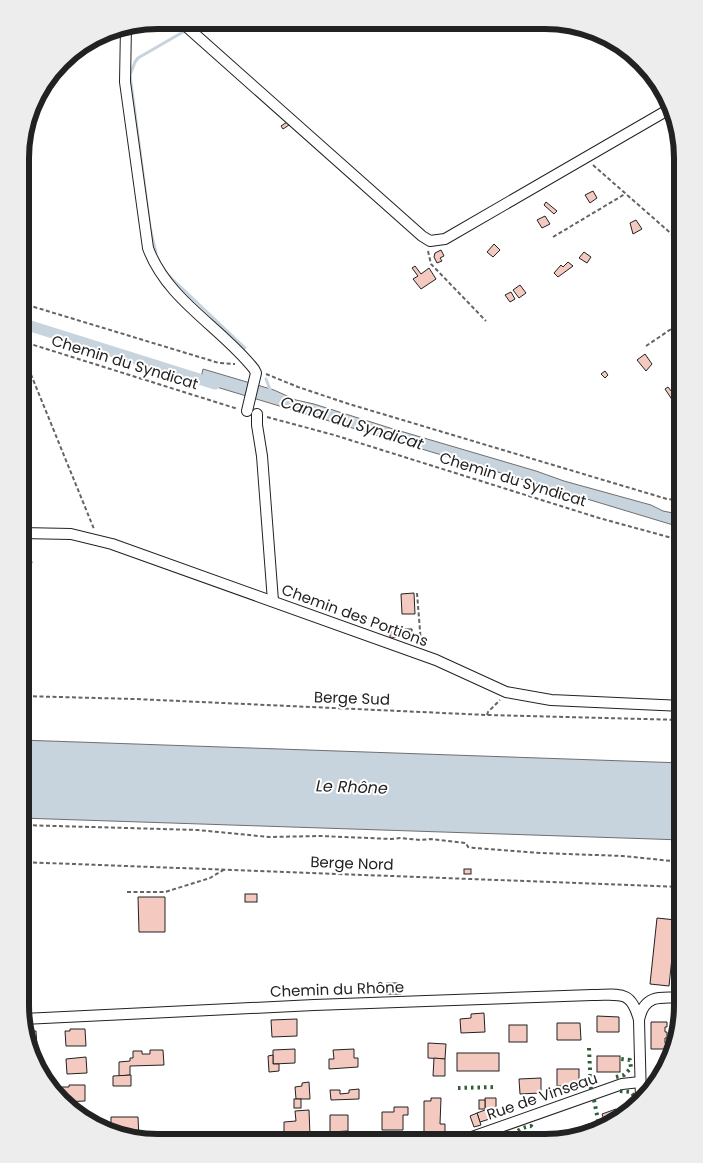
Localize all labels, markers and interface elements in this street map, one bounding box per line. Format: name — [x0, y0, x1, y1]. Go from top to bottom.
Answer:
street label: Chemin du Syndicat — [49, 330, 201, 394]
water label: Canal du Syndicat — [278, 390, 427, 456]
street label: Chemin du Syndicat — [437, 447, 589, 511]
street label: Chemin des Portions — [279, 579, 431, 651]
street label: Berge Sud — [314, 686, 390, 710]
water label: Le Rhône — [316, 774, 388, 800]
street label: Berge Nord — [310, 851, 394, 875]
street label: Chemin du Rhône — [270, 976, 404, 1002]
street label: Rue de Vinseau — [484, 1067, 600, 1125]

